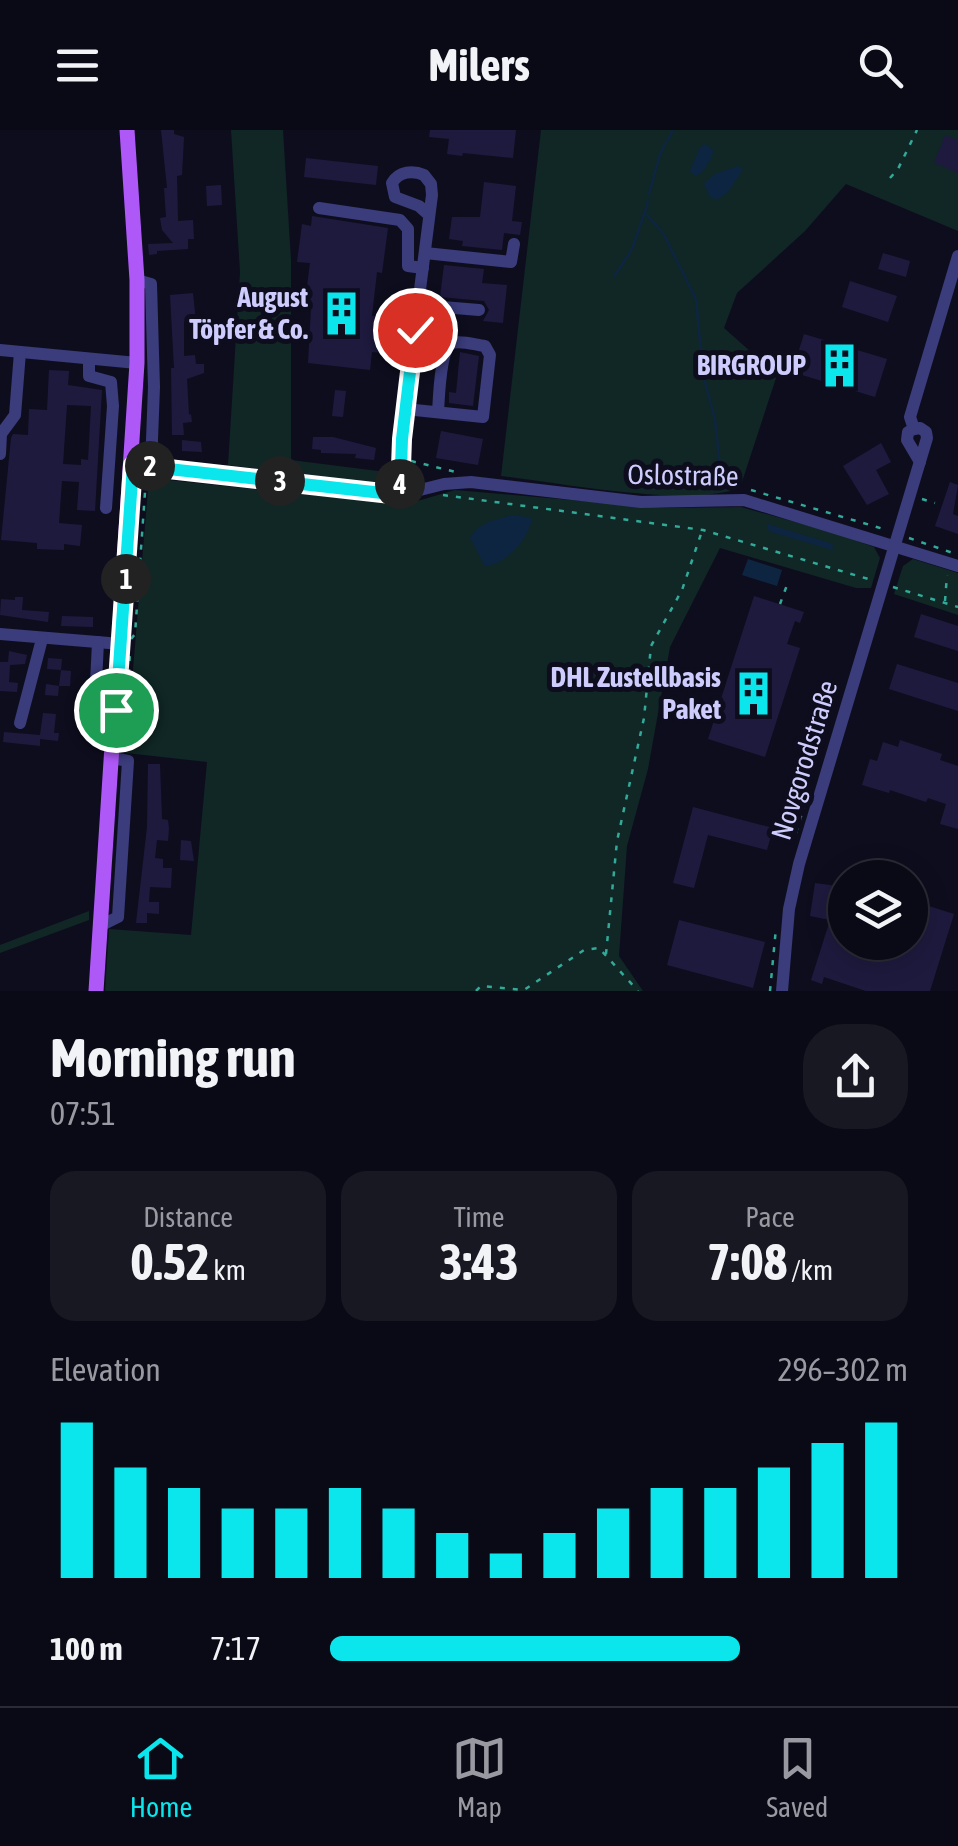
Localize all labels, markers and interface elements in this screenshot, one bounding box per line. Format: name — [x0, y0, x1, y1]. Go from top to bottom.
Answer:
icon: menu — [50, 38, 105, 93]
icon: search — [853, 38, 908, 93]
text: Milers — [428, 39, 530, 91]
place label: August Töpfer & Co. — [189, 281, 308, 345]
pin — [373, 288, 458, 373]
building icon: August Töpfer & Co. — [317, 289, 365, 337]
icon: check — [388, 303, 443, 358]
building icon: BIRGROUP — [815, 341, 863, 389]
place label: BIRGROUP — [697, 349, 806, 381]
pin: 2 — [125, 441, 175, 491]
text: 2 — [143, 450, 157, 482]
pin: 3 — [255, 456, 305, 506]
street label: Oslostraße — [627, 458, 739, 492]
pin: 4 — [375, 459, 425, 509]
text: 3 — [273, 465, 287, 497]
text: 4 — [393, 468, 407, 500]
pin: 1 — [101, 554, 151, 604]
text: 1 — [119, 563, 133, 595]
place label: DHL Zustellbasis Paket — [551, 661, 721, 725]
pin — [74, 668, 159, 753]
building icon: DHL Zustellbasis Paket — [730, 669, 778, 717]
street label: Novgorodstraße — [765, 677, 843, 843]
icon: arrive — [89, 683, 144, 738]
map controls — [828, 860, 928, 960]
button: layers — [828, 860, 928, 960]
button: share — [803, 1024, 908, 1129]
text: Morning run — [50, 1026, 296, 1089]
text: 07:51 — [50, 1095, 116, 1132]
text: Distance — [143, 1201, 233, 1233]
text: Time — [453, 1201, 505, 1233]
text: Pace — [745, 1201, 795, 1233]
text: 0.52 — [130, 1233, 210, 1291]
text: 3:43 — [439, 1233, 519, 1291]
text: 7:08 — [707, 1233, 787, 1291]
text: km — [210, 1254, 246, 1286]
text: /km — [787, 1254, 833, 1286]
text: Elevation — [50, 1351, 161, 1388]
text: 296–302 m — [778, 1351, 908, 1388]
text: 100 m — [50, 1630, 123, 1667]
text: 7:17 — [210, 1630, 261, 1667]
tab: Home — [130, 1731, 192, 1823]
tab: Map — [452, 1731, 507, 1823]
tab: Saved — [766, 1731, 828, 1823]

